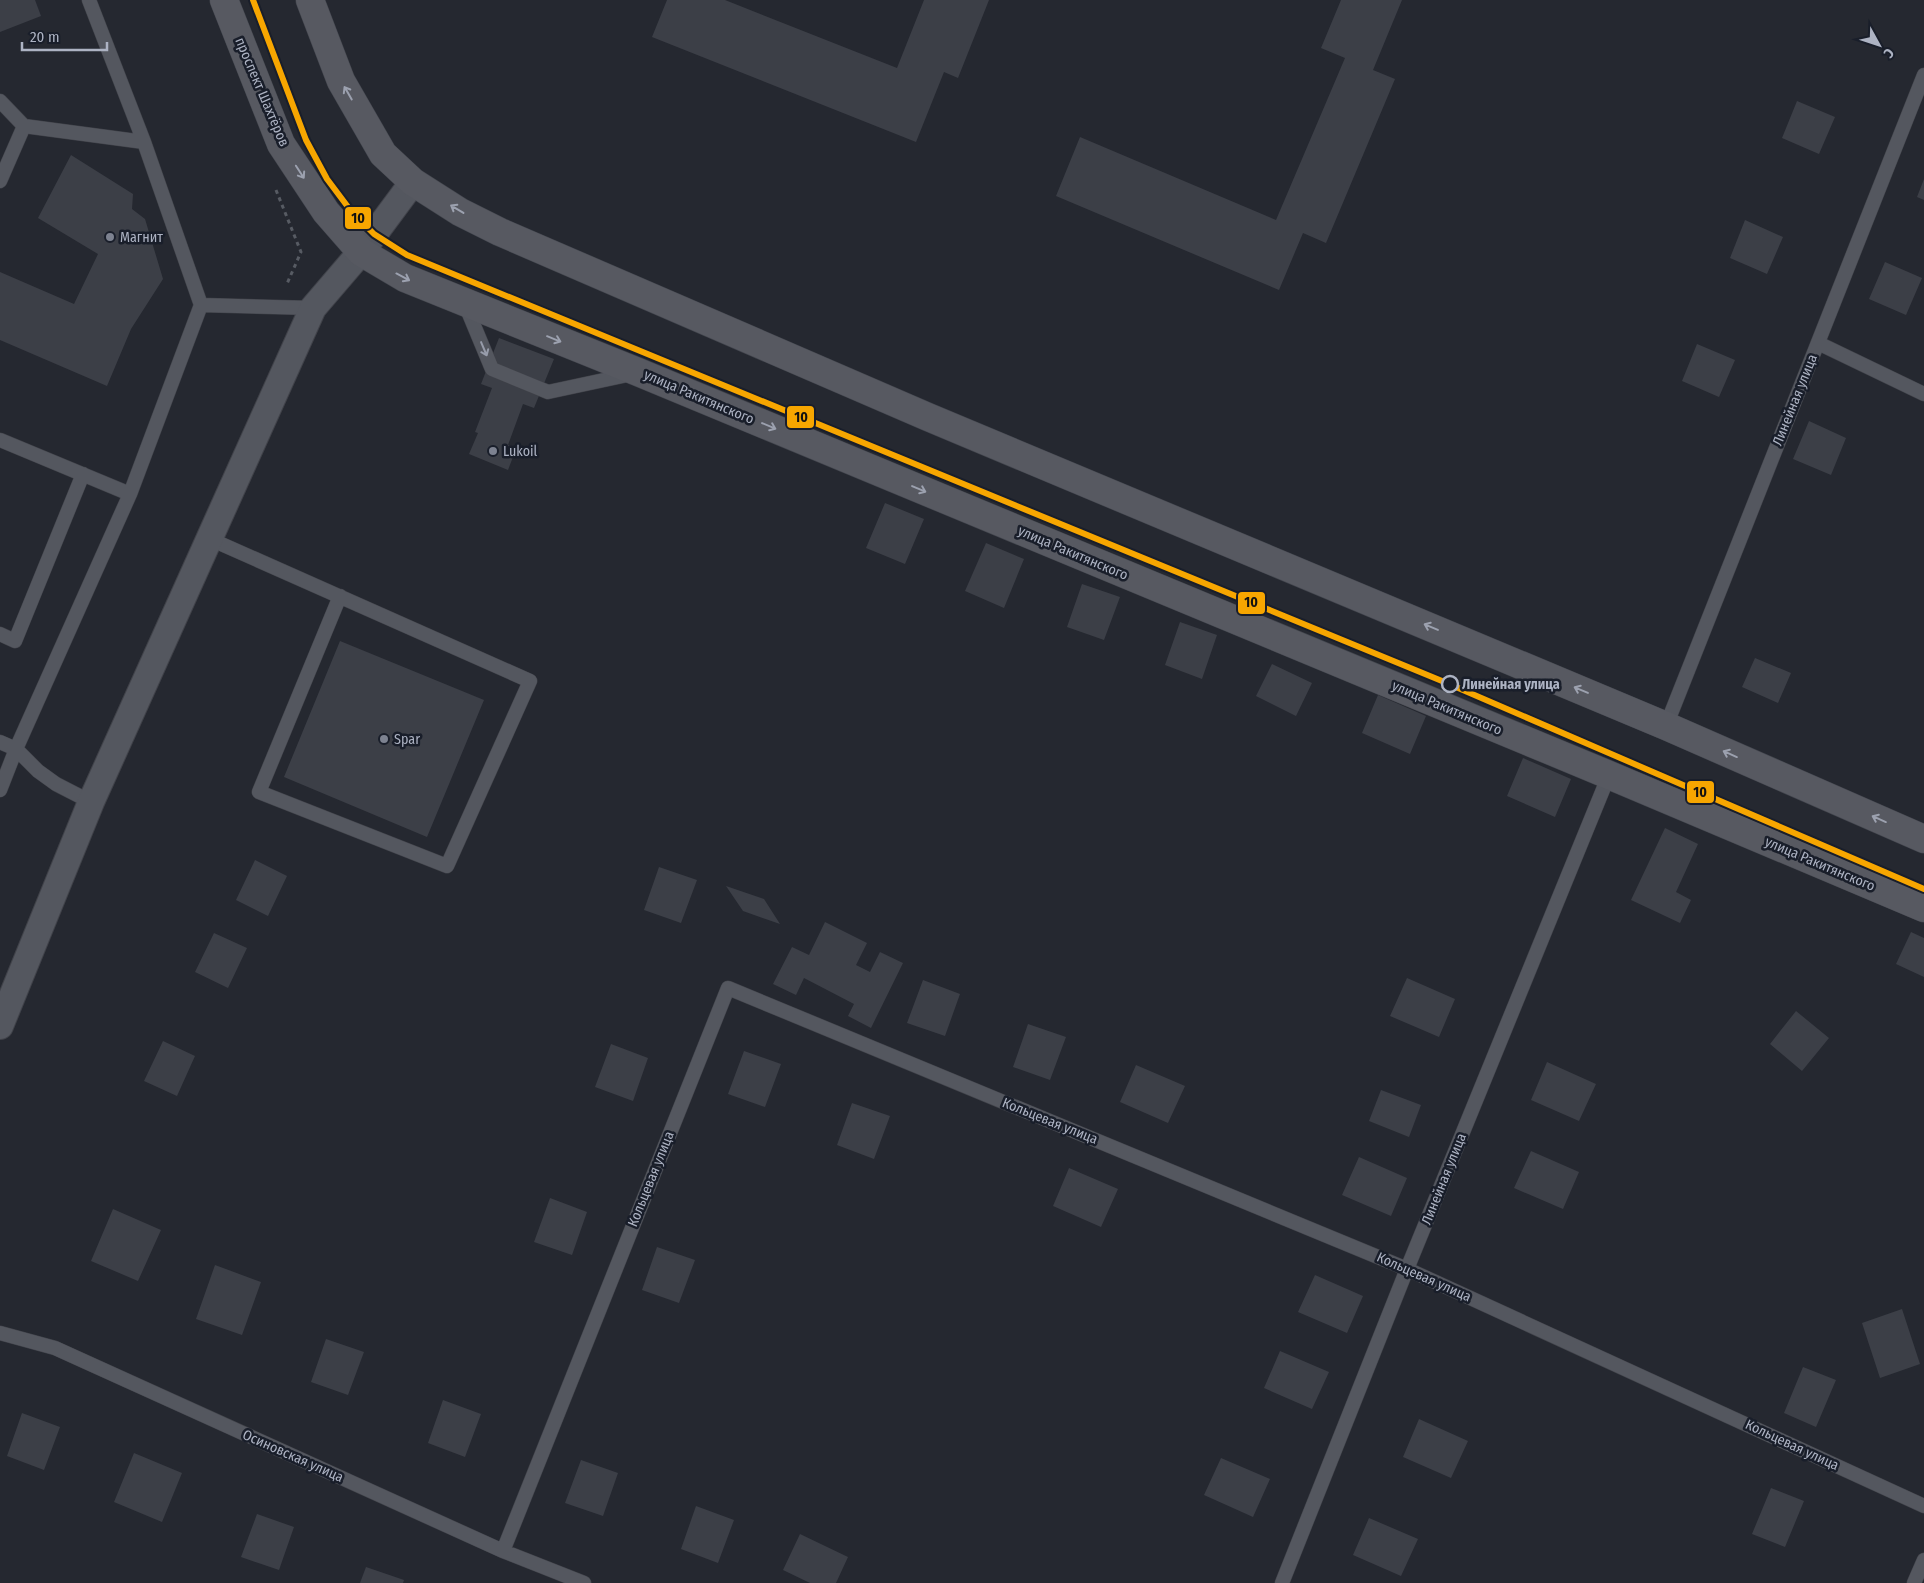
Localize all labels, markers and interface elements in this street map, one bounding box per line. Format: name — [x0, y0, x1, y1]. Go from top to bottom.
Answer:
scale bar — [22, 20, 108, 52]
north arrow — [1854, 20, 1904, 70]
text: 20 m — [30, 28, 60, 46]
street label: проспект Шахтёров — [231, 35, 293, 149]
text: С — [1879, 45, 1897, 62]
one-way arrow — [343, 86, 353, 101]
one-way arrow — [295, 165, 305, 179]
one-way arrow — [450, 204, 464, 214]
line badge: 10 — [344, 206, 372, 230]
text: 10 — [351, 210, 365, 227]
place label: Магнит — [120, 229, 163, 246]
marker: Магнит — [104, 231, 116, 243]
one-way arrow — [396, 272, 411, 282]
one-way arrow — [545, 335, 561, 344]
one-way arrow — [479, 341, 489, 356]
street label: Линейная улица — [1769, 352, 1821, 448]
street label: улица Ракитянского — [641, 366, 757, 428]
line badge: 10 — [786, 405, 815, 429]
text: 10 — [794, 409, 808, 426]
one-way arrow — [761, 422, 776, 432]
place label: Lukoil — [503, 443, 538, 460]
marker: Lukoil — [487, 445, 499, 457]
one-way arrow — [911, 484, 926, 494]
street label: улица Ракитянского — [1015, 522, 1131, 584]
line badge: 10 — [1237, 591, 1266, 615]
text: 10 — [1244, 594, 1258, 611]
one-way arrow — [1424, 622, 1439, 631]
marker: Линейная улица — [1441, 675, 1459, 693]
place label: Линейная улица — [1462, 676, 1560, 693]
street label: улица Ракитянского — [1389, 677, 1505, 739]
one-way arrow — [1574, 685, 1589, 694]
place label: Spar — [394, 731, 420, 748]
marker: Spar — [378, 733, 390, 745]
one-way arrow — [1723, 749, 1738, 758]
line badge: 10 — [1686, 780, 1715, 804]
text: 10 — [1693, 784, 1707, 801]
one-way arrow — [1872, 814, 1887, 824]
street label: улица Ракитянского — [1762, 833, 1878, 895]
street label: Кольцевая улица — [1000, 1094, 1100, 1148]
street label: Кольцевая улица — [624, 1129, 678, 1229]
street label: Линейная улица — [1418, 1131, 1470, 1227]
street label: Кольцевая улица — [1374, 1249, 1474, 1305]
street label: Кольцевая улица — [1742, 1416, 1842, 1474]
street label: Осиновская улица — [240, 1426, 346, 1486]

